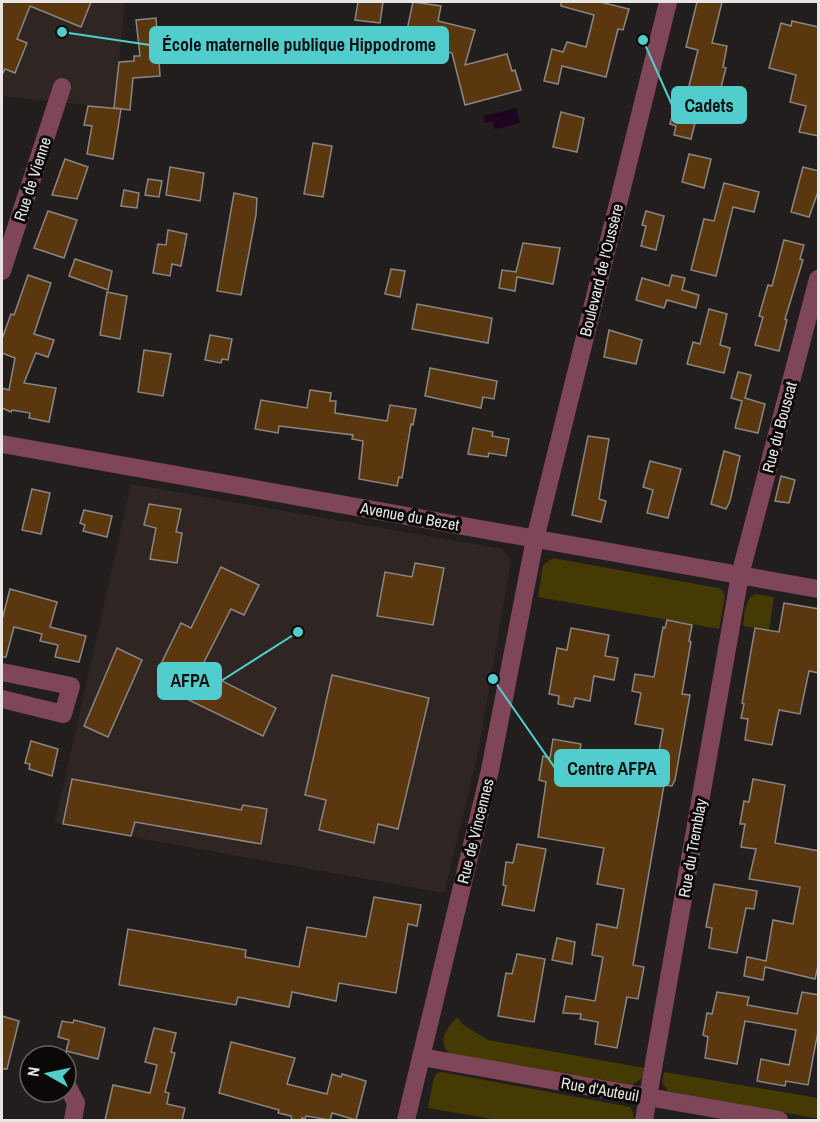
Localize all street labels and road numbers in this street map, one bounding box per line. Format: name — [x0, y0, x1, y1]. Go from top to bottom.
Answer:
street label: Rue de Vienne — [8, 134, 56, 224]
street label: Boulevard de l'Oussère — [574, 201, 628, 339]
street label: Rue du Bouscat — [756, 379, 802, 475]
street label: Avenue du Bezet — [358, 496, 461, 536]
street label: Rue de Vincennes — [451, 776, 499, 886]
street label: Rue du Tremblay — [672, 796, 712, 899]
street label: Rue d'Auteuil — [559, 1071, 641, 1107]

